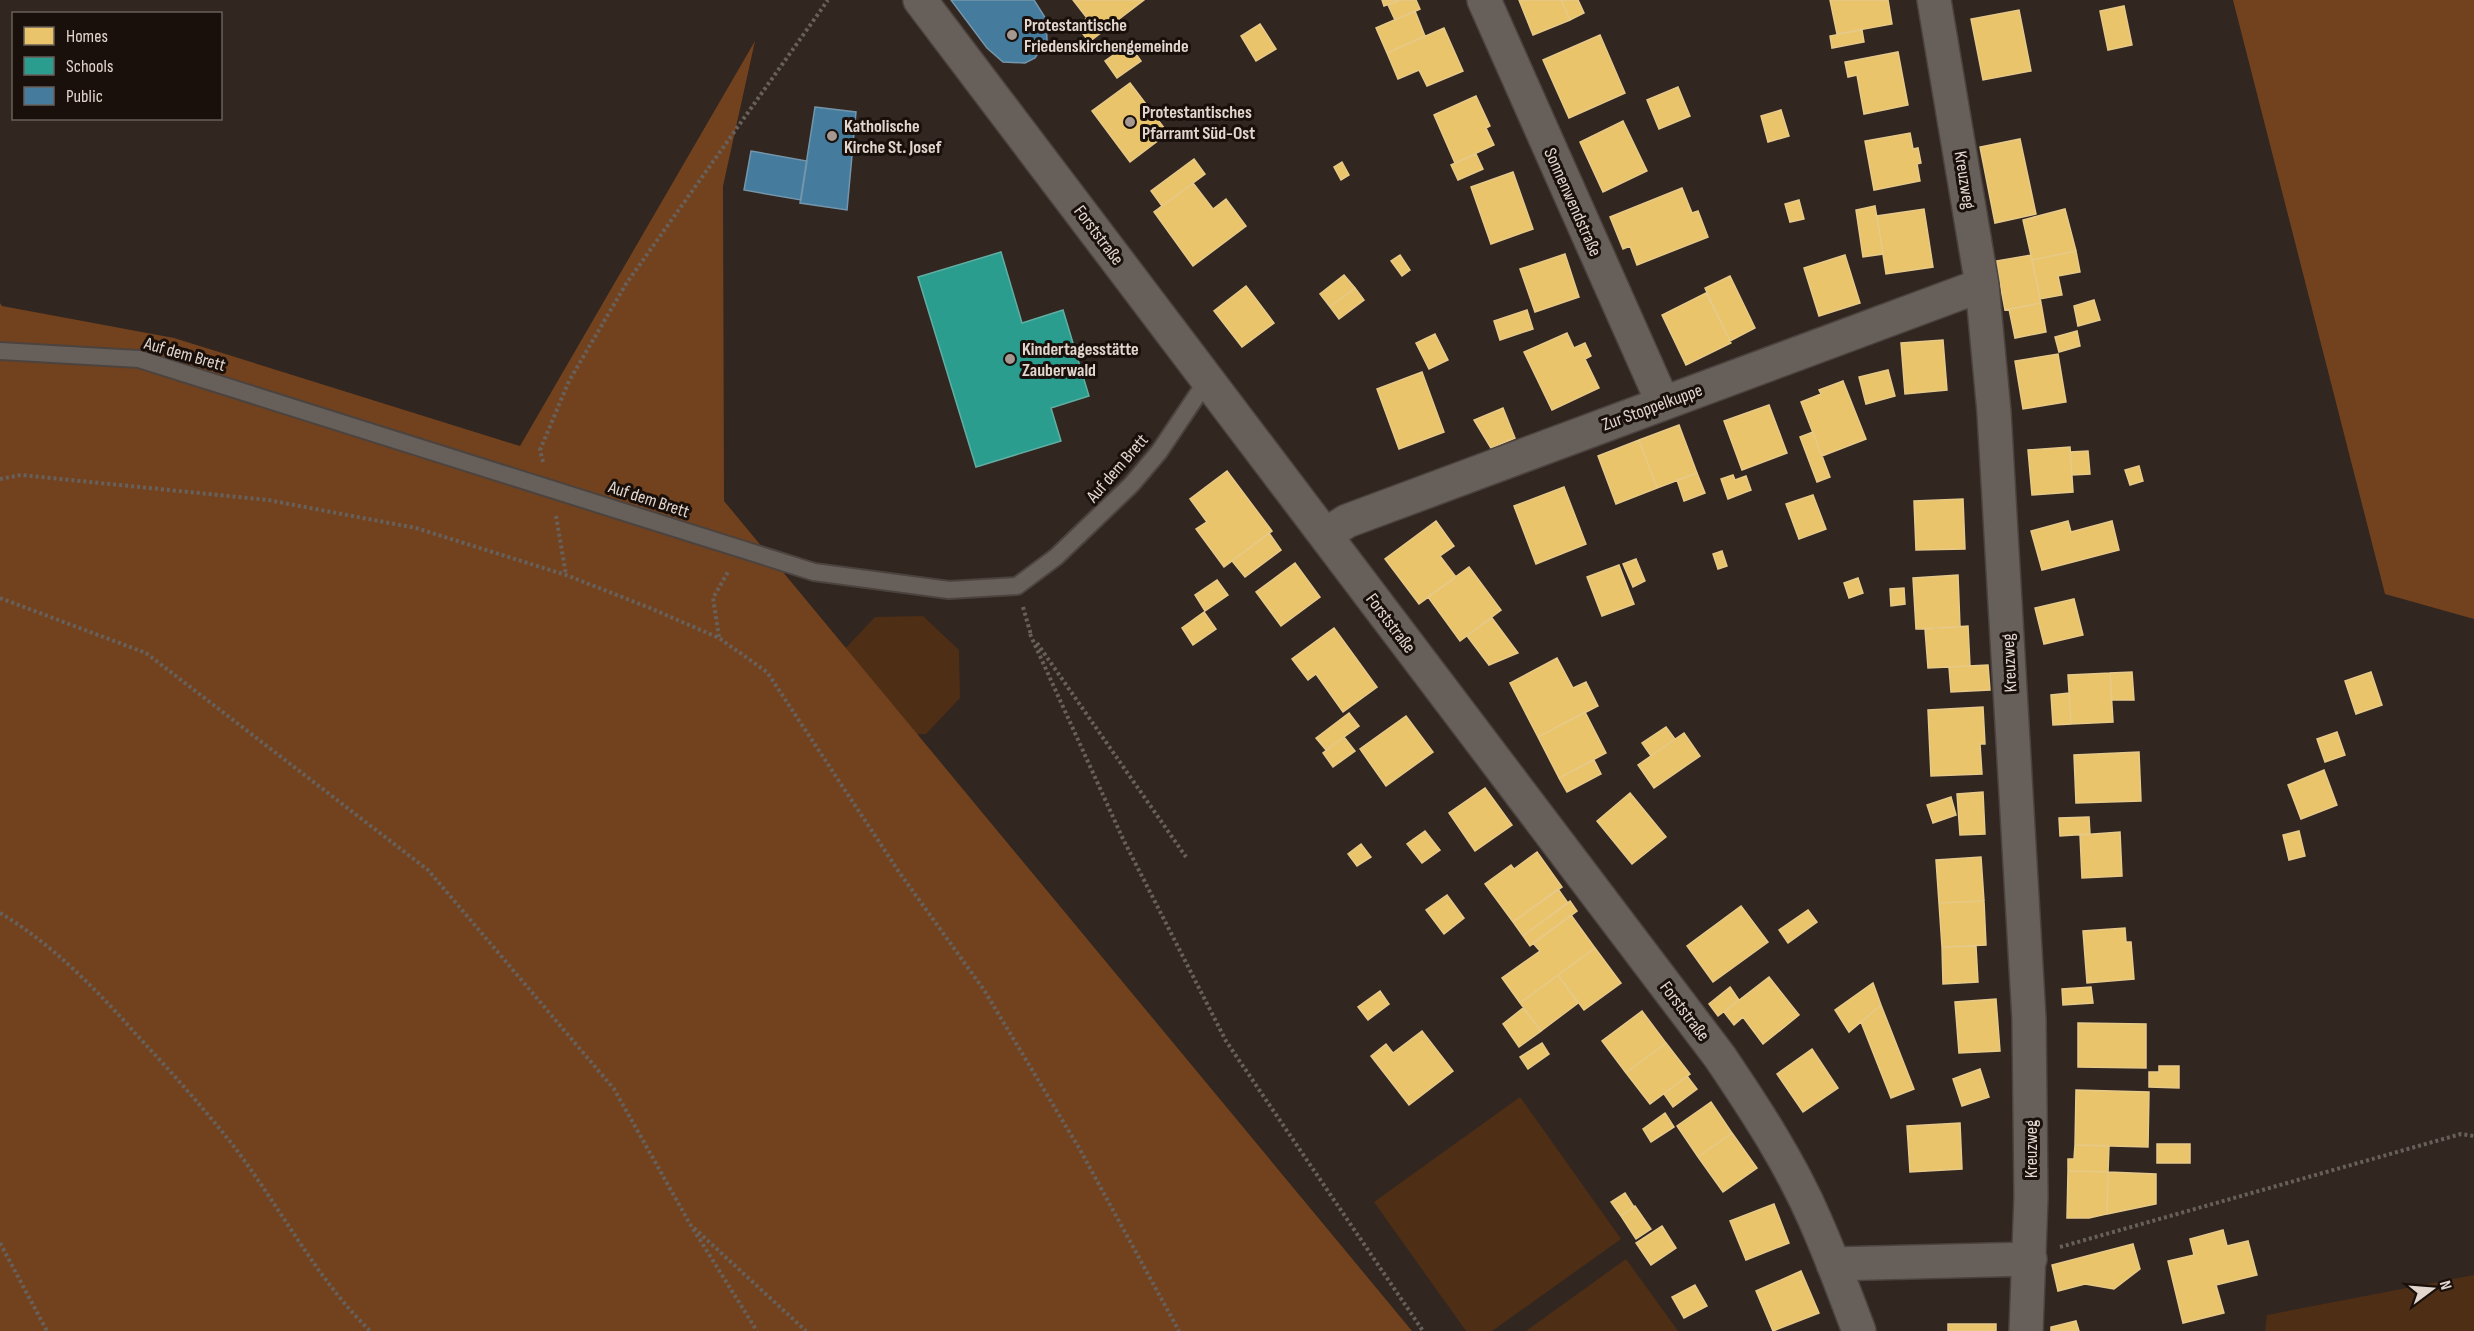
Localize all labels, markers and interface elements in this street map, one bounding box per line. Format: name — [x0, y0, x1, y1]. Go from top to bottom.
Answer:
legend — [12, 12, 222, 120]
place label: Protestantische Friedenskirchengemeinde — [1024, 15, 1189, 57]
text: Homes — [66, 26, 108, 47]
marker: Protestantische Friedenskirchengemeinde — [1005, 28, 1019, 42]
text: Schools — [66, 56, 113, 77]
text: Public — [66, 86, 103, 107]
place label: Protestantisches Pfarramt Süd-Ost — [1142, 102, 1255, 144]
marker: Protestantisches Pfarramt Süd-Ost — [1123, 115, 1137, 129]
place label: Katholische Kirche St. Josef — [844, 116, 942, 158]
marker: Katholische Kirche St. Josef — [825, 129, 839, 143]
street label: Sonnenwendstraße — [1539, 145, 1606, 260]
street label: Kreuzweg — [1950, 149, 1979, 211]
street label: Forststraße — [1069, 201, 1128, 269]
street label: Auf dem Brett — [141, 333, 228, 376]
place label: Kindertagesstätte Zauberwald — [1022, 339, 1139, 381]
marker: Kindertagesstätte Zauberwald — [1003, 352, 1017, 366]
street label: Zur Stoppelkuppe — [1599, 380, 1705, 435]
street label: Auf dem Brett — [1081, 430, 1153, 507]
street label: Auf dem Brett — [605, 476, 692, 523]
street label: Forststraße — [1361, 589, 1420, 657]
street label: Kreuzweg — [1997, 633, 2022, 693]
street label: Forststraße — [1655, 977, 1714, 1045]
street label: Kreuzweg — [2021, 1120, 2042, 1178]
north arrow — [2402, 1259, 2462, 1319]
text: N — [2435, 1279, 2455, 1292]

